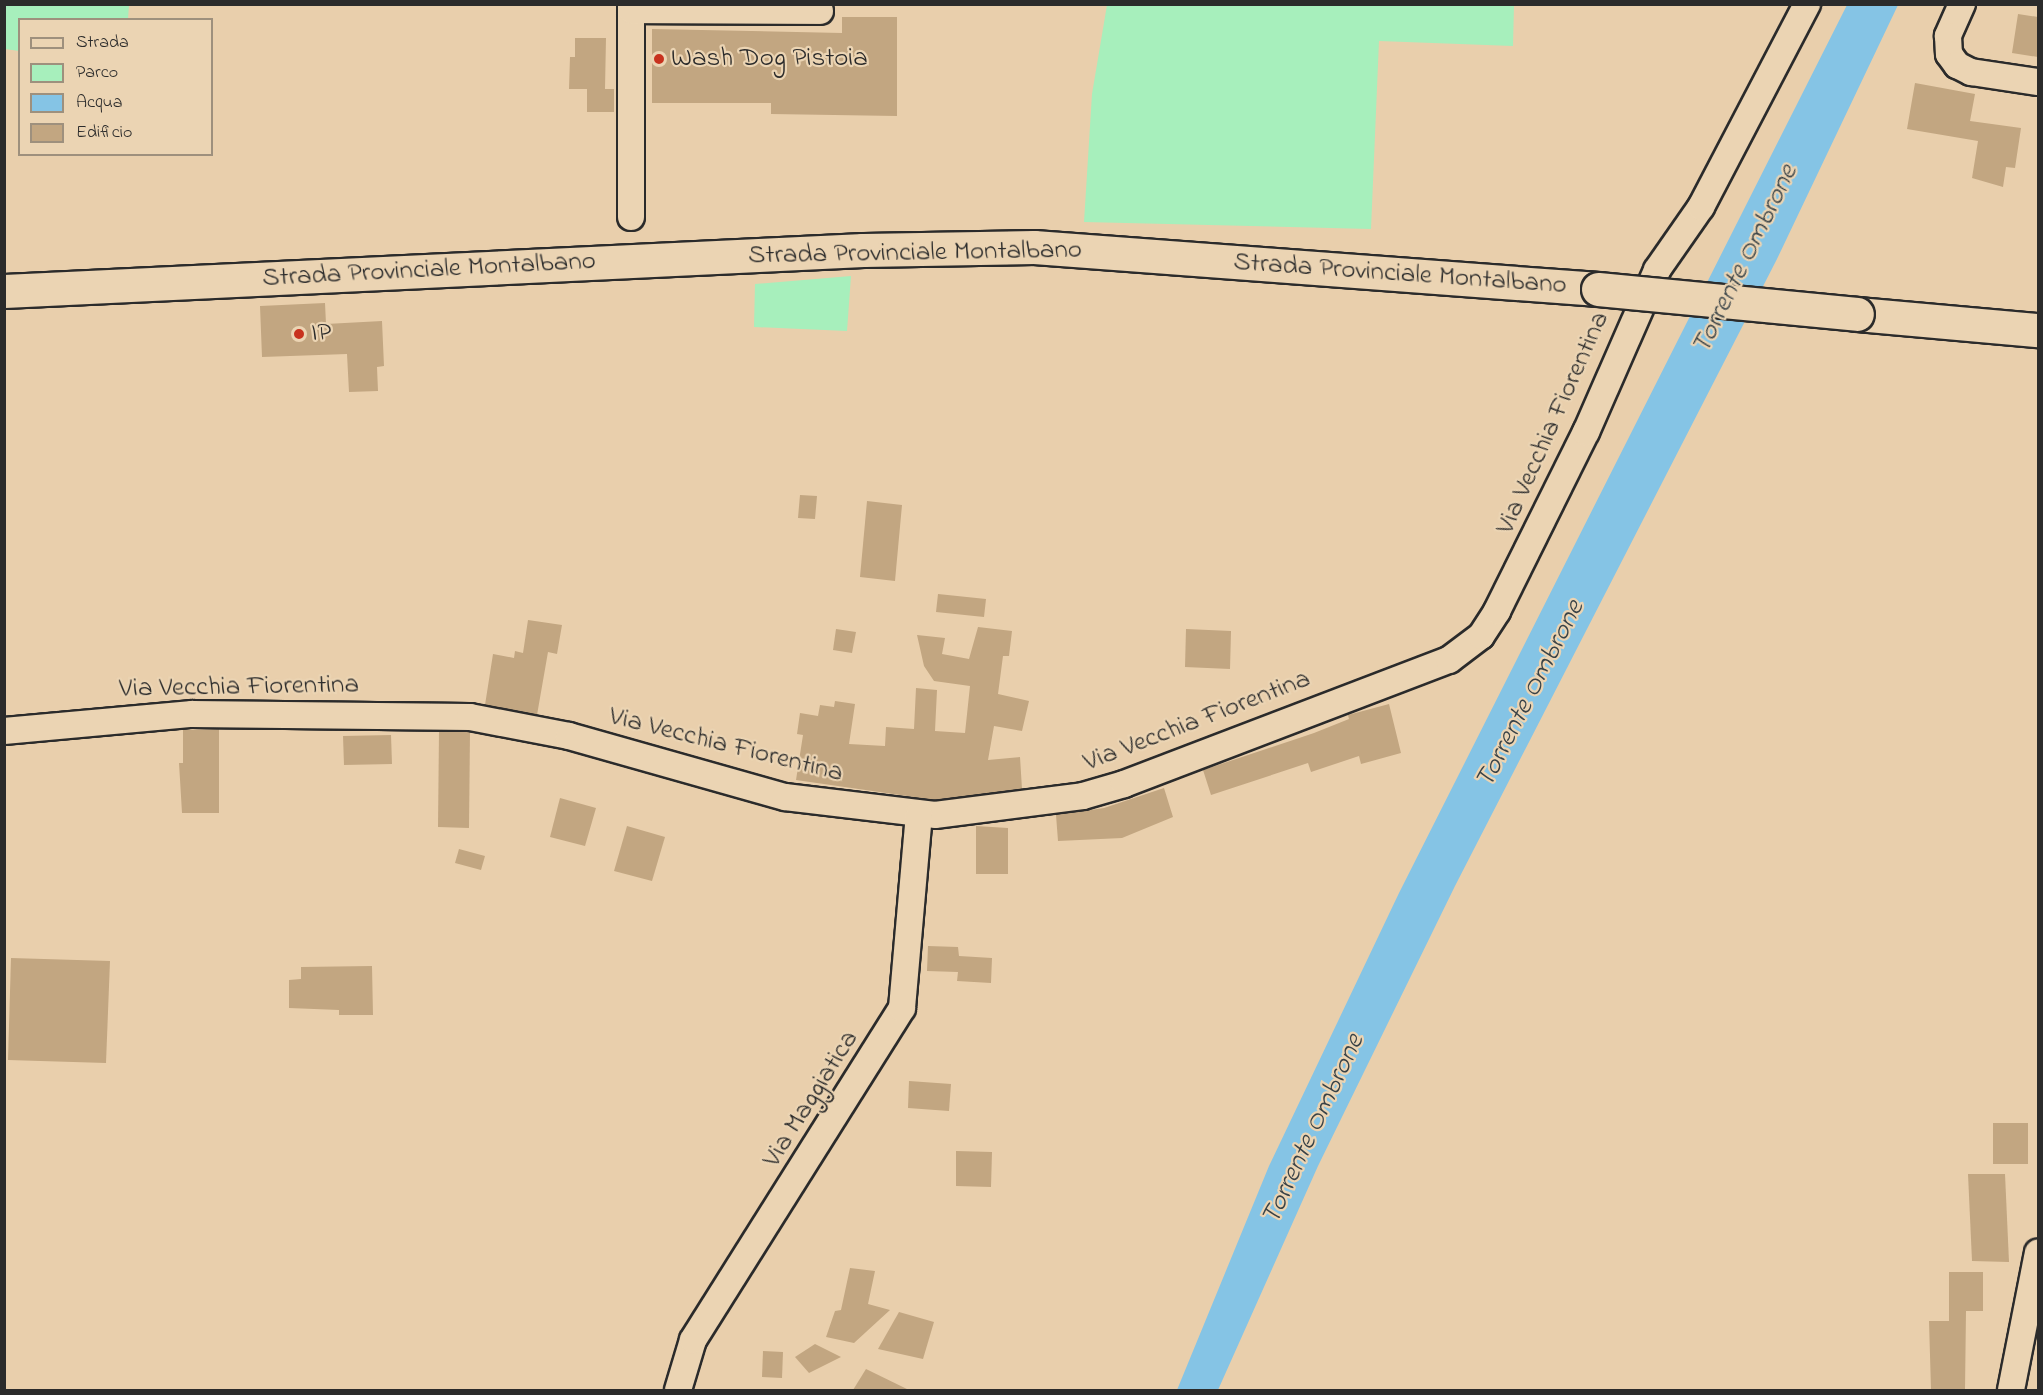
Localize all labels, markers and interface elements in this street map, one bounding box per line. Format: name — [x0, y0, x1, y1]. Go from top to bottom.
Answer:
legend — [18, 18, 213, 156]
text: Strada — [76, 30, 129, 56]
place label: Wash Dog Pistoia — [671, 43, 868, 75]
marker: Wash Dog Pistoia — [652, 52, 666, 66]
text: Parco — [76, 60, 118, 86]
text: Acqua — [76, 90, 123, 116]
text: Edificio — [76, 120, 132, 146]
water label: Torrente Ombrone — [1686, 160, 1806, 360]
street label: Strada Provinciale Montalbano — [748, 234, 1082, 272]
street label: Strada Provinciale Montalbano — [261, 245, 597, 295]
street label: Strada Provinciale Montalbano — [1232, 246, 1568, 302]
street label: Via Vecchia Fiorentina — [1489, 307, 1617, 539]
place label: IP — [311, 318, 331, 350]
marker: IP — [292, 327, 306, 341]
water label: Torrente Ombrone — [1469, 595, 1593, 795]
street label: Via Vecchia Fiorentina — [1079, 663, 1315, 779]
street label: Via Vecchia Fiorentina — [119, 669, 359, 705]
street label: Via Vecchia Fiorentina — [606, 700, 846, 790]
street label: Via Maggiatica — [756, 1025, 866, 1173]
water label: Torrente Ombrone — [1255, 1029, 1373, 1231]

